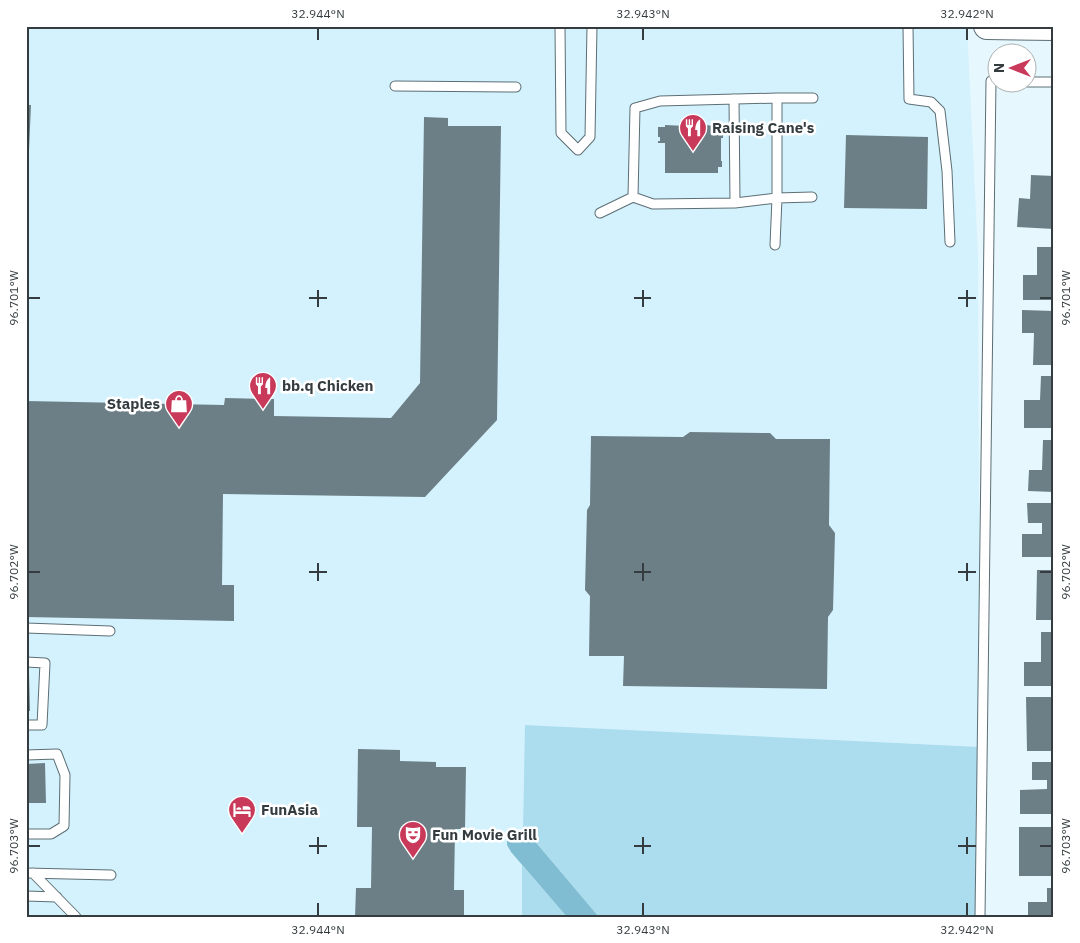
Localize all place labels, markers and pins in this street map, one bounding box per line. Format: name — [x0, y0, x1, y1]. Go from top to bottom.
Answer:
restaurant icon: Raising Cane's — [678, 113, 708, 152]
place label: Raising Cane's — [712, 118, 815, 137]
restaurant icon: bb.q Chicken — [248, 371, 278, 410]
place label: bb.q Chicken — [282, 376, 373, 395]
shop icon: Staples — [164, 389, 194, 428]
place label: Staples — [107, 394, 160, 413]
hotel icon: FunAsia — [227, 795, 257, 834]
place label: FunAsia — [261, 800, 318, 819]
theatre icon: Fun Movie Grill — [398, 820, 428, 859]
place label: Fun Movie Grill — [432, 825, 537, 844]

